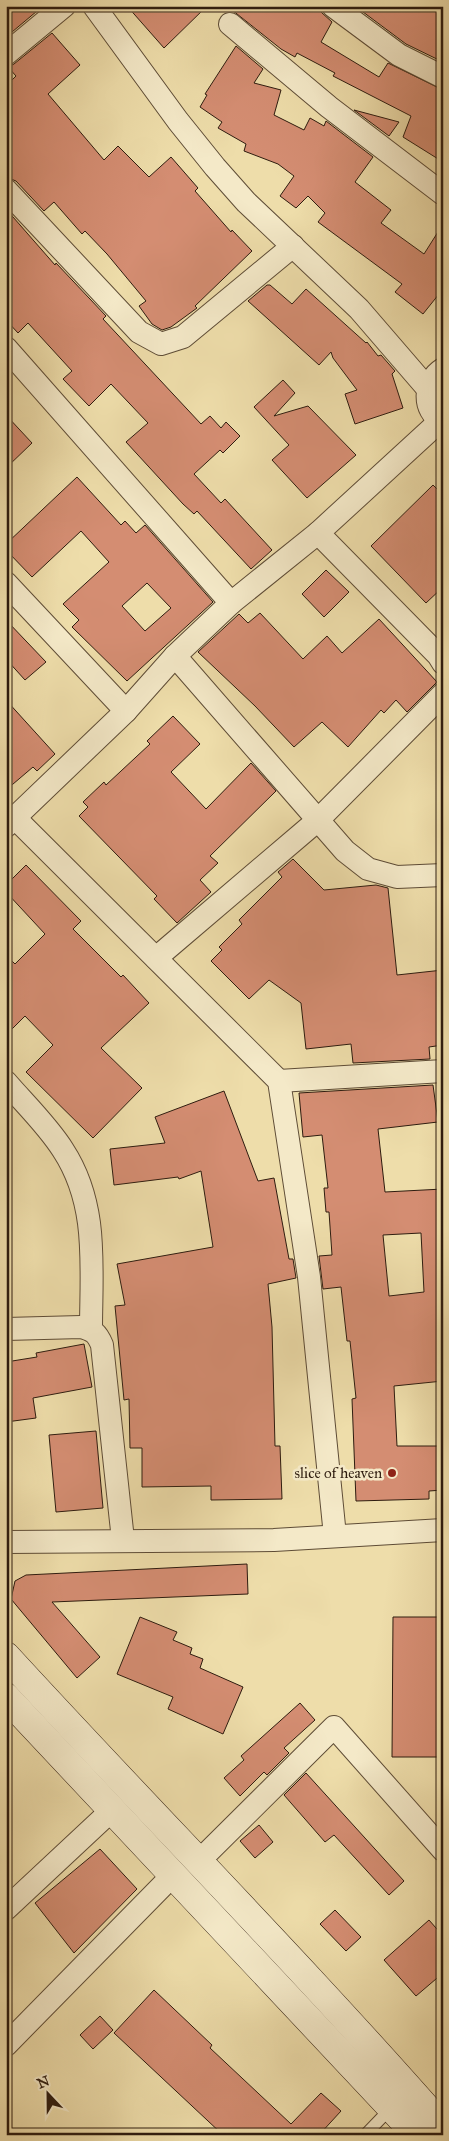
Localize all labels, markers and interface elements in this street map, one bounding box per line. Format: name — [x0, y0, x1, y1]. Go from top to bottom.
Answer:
place label: slice of heaven — [295, 1464, 382, 1482]
marker: slice of heaven — [386, 1467, 398, 1479]
north arrow — [22, 2068, 72, 2118]
text: N — [35, 2072, 52, 2093]

